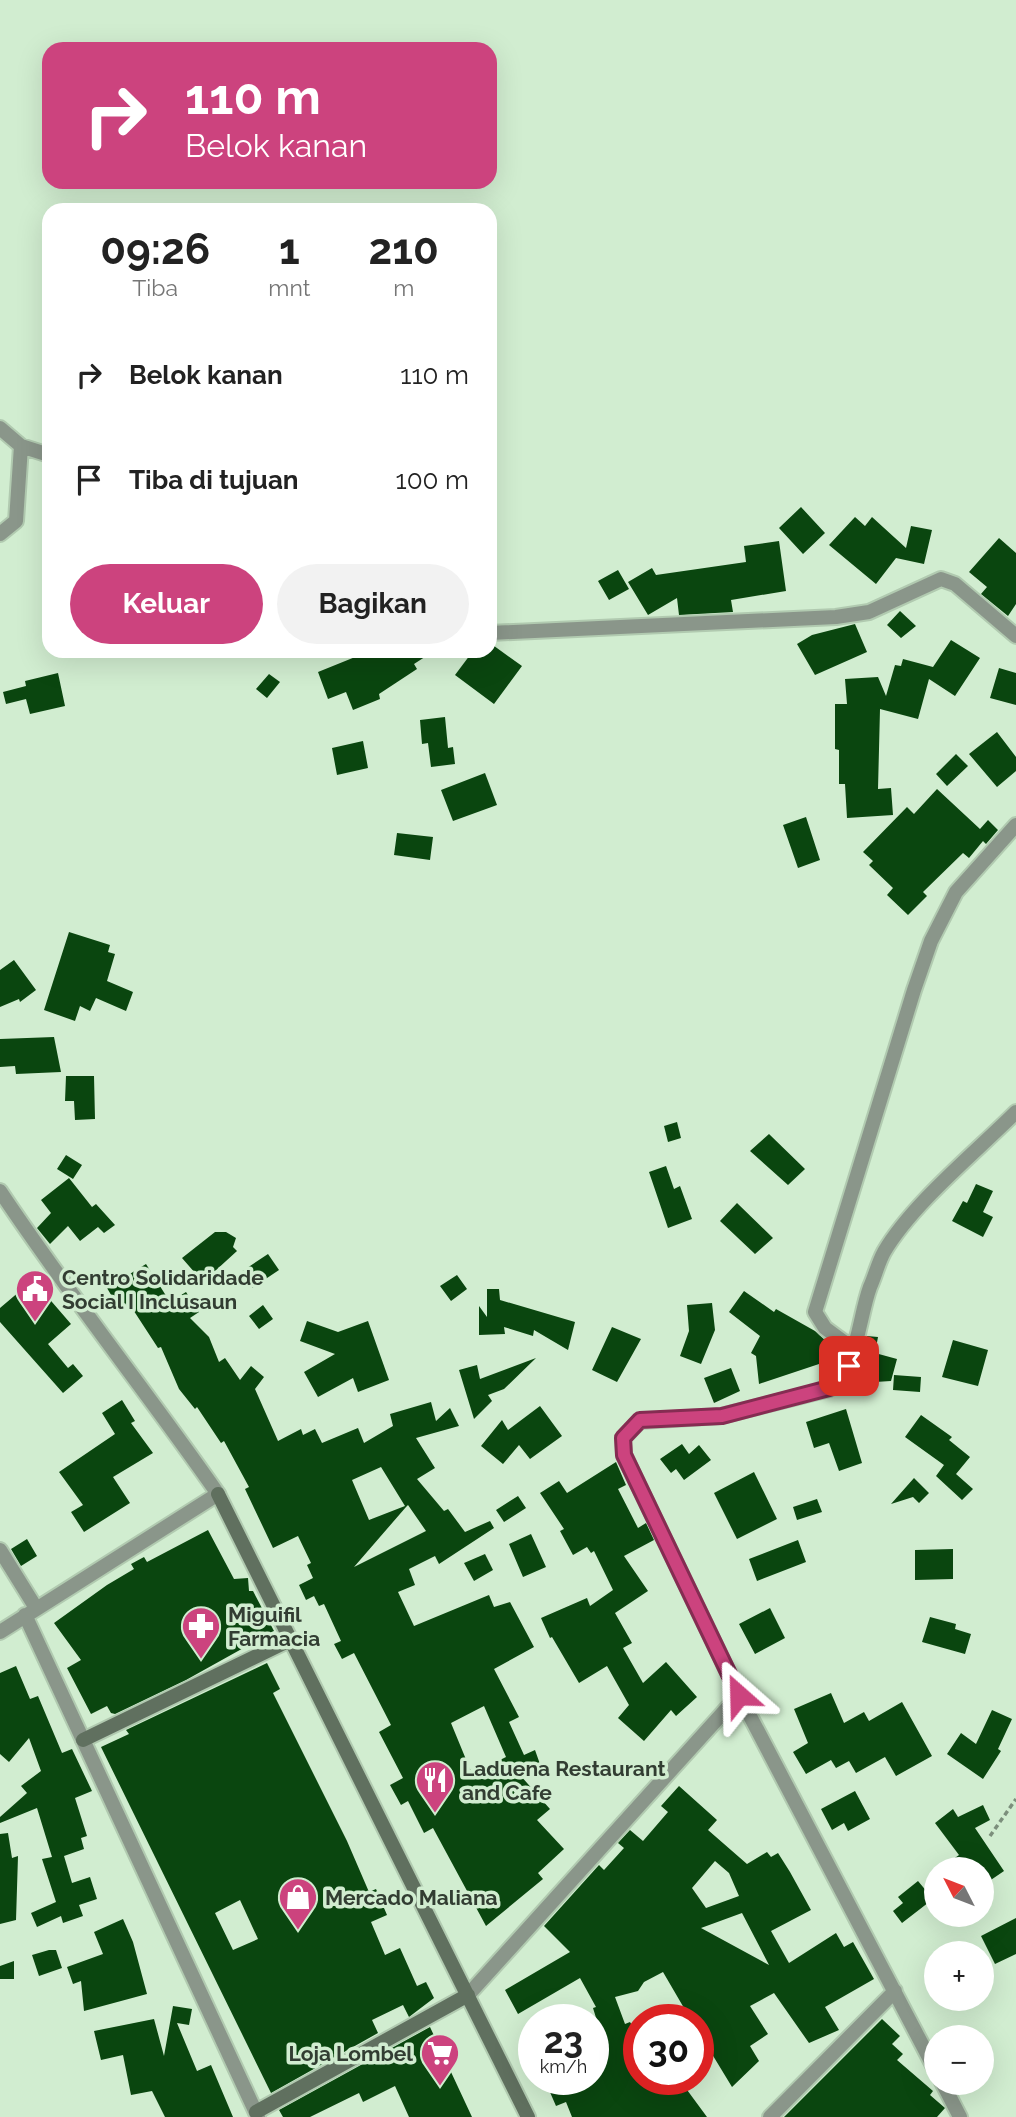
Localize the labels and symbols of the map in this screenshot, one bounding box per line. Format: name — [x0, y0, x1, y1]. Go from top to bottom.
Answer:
place label: Centro Solidaridade Social I Inclusaun — [62, 1265, 264, 1314]
public building icon: Centro Solidaridade Social I Inclusaun — [14, 1268, 56, 1323]
pin — [819, 1336, 879, 1396]
place label: Miguifil Farmacia — [228, 1602, 320, 1651]
pharmacy icon: Miguifil Farmacia — [180, 1605, 222, 1660]
position arrow — [702, 1658, 776, 1732]
place label: Laduena Restaurant and Cafe — [462, 1756, 666, 1805]
restaurant icon: Laduena Restaurant and Cafe — [414, 1759, 456, 1814]
north arrow — [924, 1857, 994, 1927]
shop icon: Mercado Maliana — [277, 1876, 319, 1931]
place label: Mercado Maliana — [325, 1885, 498, 1910]
speed limit sign: 30 — [623, 2004, 714, 2095]
supermarket icon: Loja Lombel — [419, 2032, 461, 2087]
place label: Loja Lombel — [289, 2041, 413, 2066]

